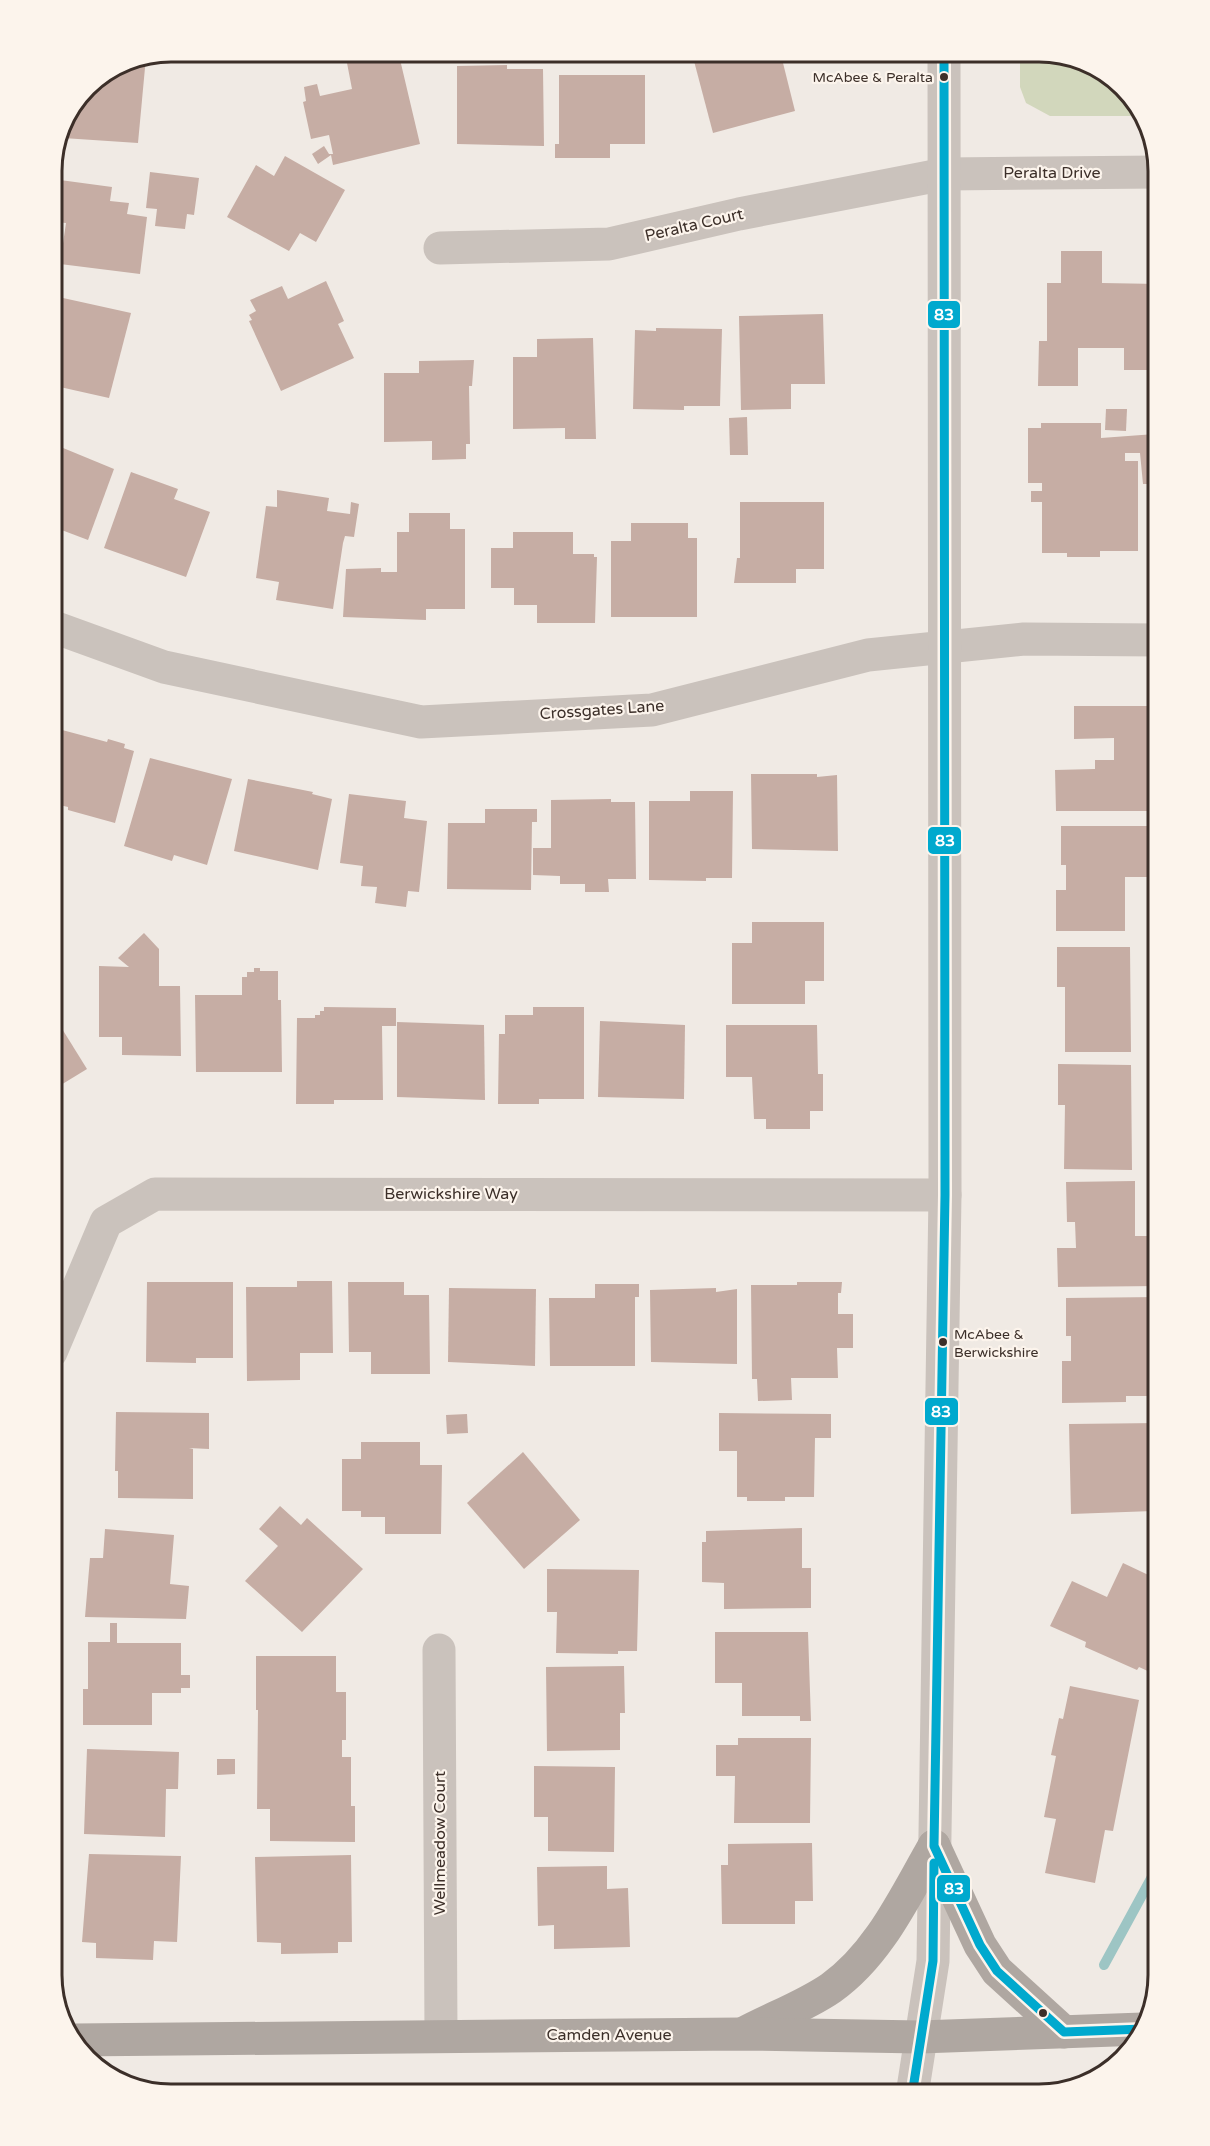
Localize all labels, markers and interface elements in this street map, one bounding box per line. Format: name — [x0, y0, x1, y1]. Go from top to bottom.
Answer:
place label: McAbee & Peralta — [813, 69, 933, 86]
marker: McAbee & Peralta — [938, 71, 950, 83]
street label: Peralta Drive — [1003, 163, 1101, 183]
street label: Peralta Court — [643, 204, 745, 246]
line badge: 83 — [927, 300, 961, 329]
text: 83 — [934, 305, 954, 325]
street label: Crossgates Lane — [539, 696, 665, 724]
line badge: 83 — [927, 826, 962, 855]
text: 83 — [935, 831, 955, 851]
street label: Berwickshire Way — [384, 1184, 518, 1204]
place label: McAbee & Berwickshire — [954, 1326, 1038, 1361]
marker: McAbee & Berwickshire — [937, 1336, 949, 1348]
line badge: 83 — [924, 1397, 959, 1426]
text: 83 — [931, 1402, 951, 1422]
street label: Wellmeadow Court — [430, 1771, 450, 1915]
line badge: 83 — [936, 1874, 971, 1903]
text: 83 — [944, 1879, 964, 1899]
unlabelled marker — [1037, 2007, 1049, 2019]
street label: Camden Avenue — [546, 2025, 672, 2045]

